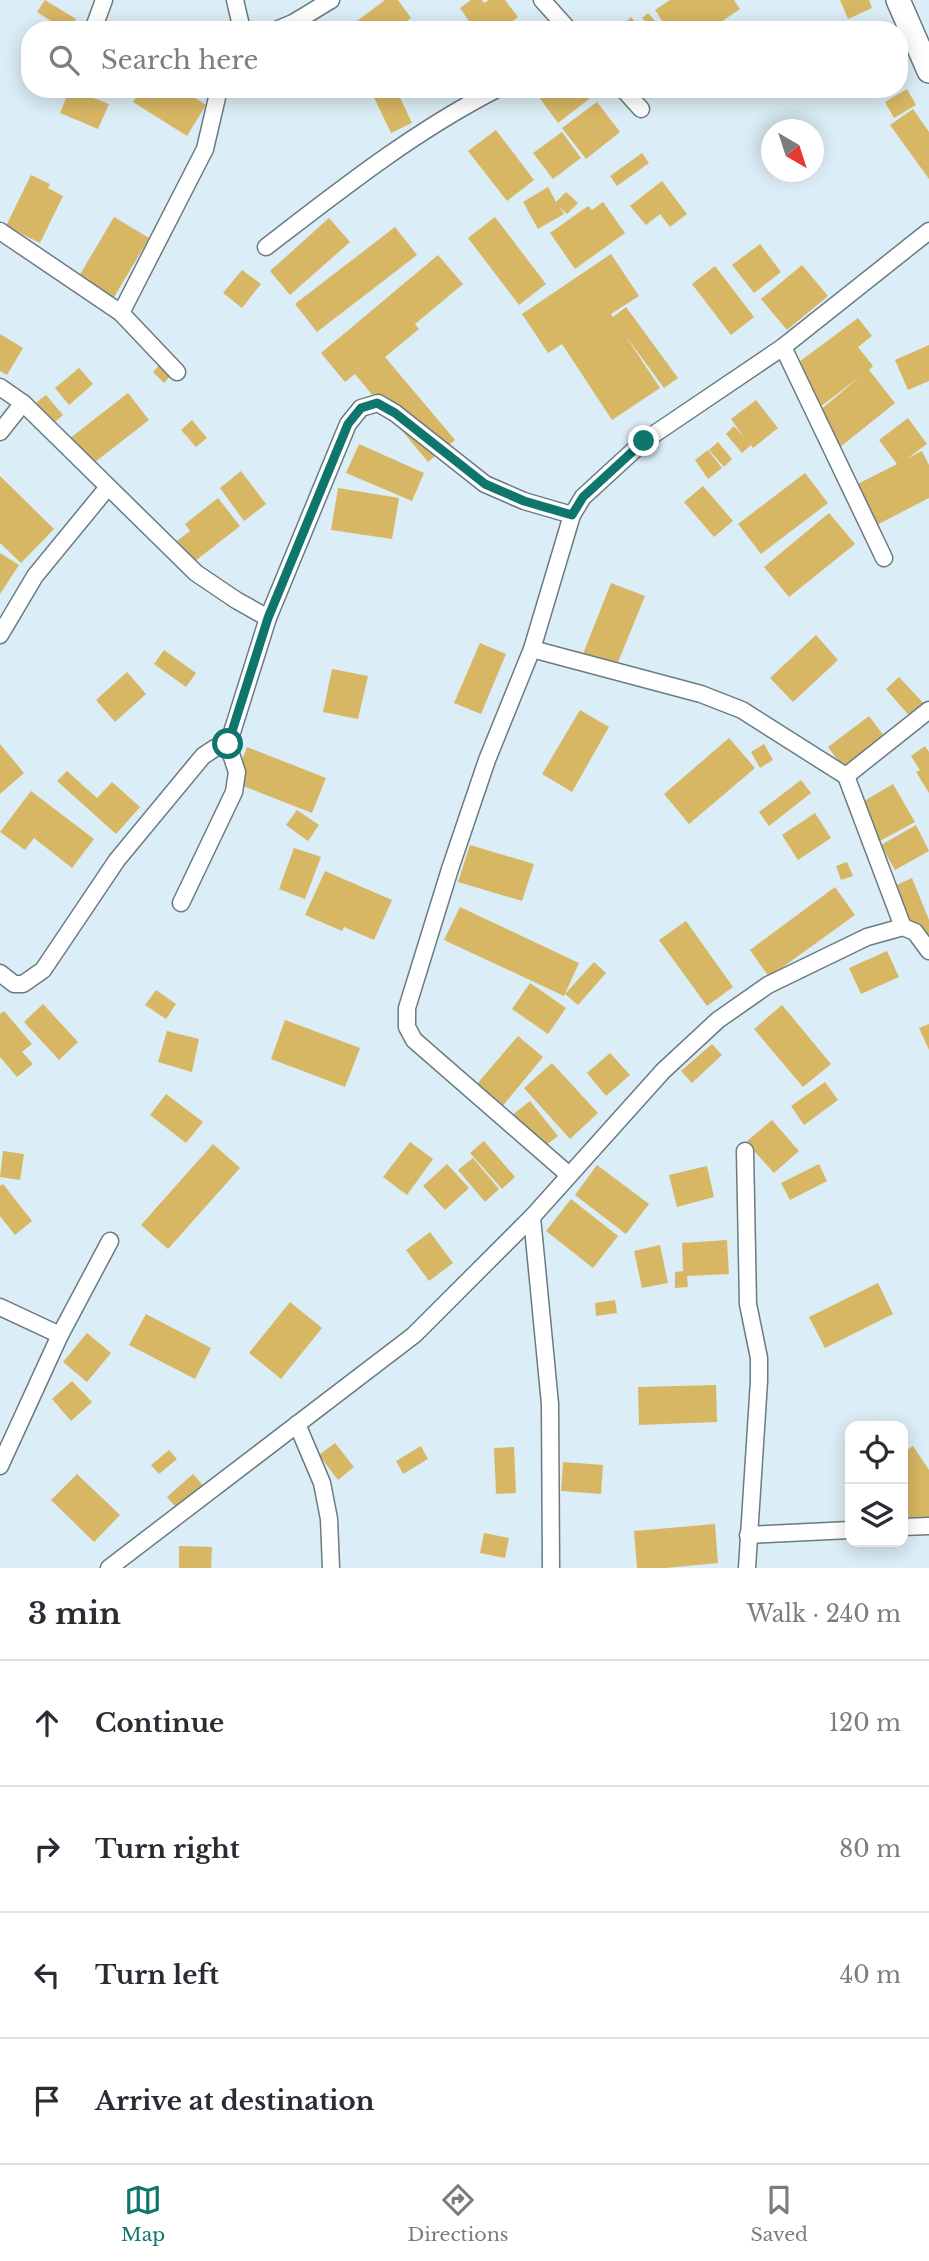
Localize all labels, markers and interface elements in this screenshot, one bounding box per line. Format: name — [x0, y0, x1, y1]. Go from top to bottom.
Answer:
search box — [21, 21, 908, 98]
icon: search — [45, 41, 83, 79]
text: Search here — [101, 44, 258, 76]
north arrow — [761, 119, 824, 182]
route end — [628, 425, 659, 456]
route start — [212, 728, 243, 759]
map controls — [845, 1421, 908, 1547]
button: locate — [845, 1421, 908, 1484]
button: layers — [845, 1484, 908, 1547]
text: 3 min — [28, 1595, 121, 1632]
text: Walk · 240 m — [747, 1600, 901, 1628]
icon: ahead — [28, 1704, 66, 1742]
text: Continue — [95, 1707, 224, 1739]
text: 120 m — [829, 1709, 901, 1737]
icon: right — [28, 1830, 66, 1868]
text: Turn right — [95, 1833, 240, 1865]
text: 80 m — [839, 1835, 901, 1863]
icon: left — [28, 1956, 66, 1994]
text: Turn left — [95, 1959, 219, 1991]
text: 40 m — [840, 1961, 901, 1989]
icon: arrive — [28, 2082, 66, 2120]
text: Arrive at destination — [95, 2085, 375, 2117]
tab: Map — [121, 2181, 165, 2246]
tab: Directions — [407, 2181, 508, 2246]
tab: Saved — [751, 2181, 808, 2246]

